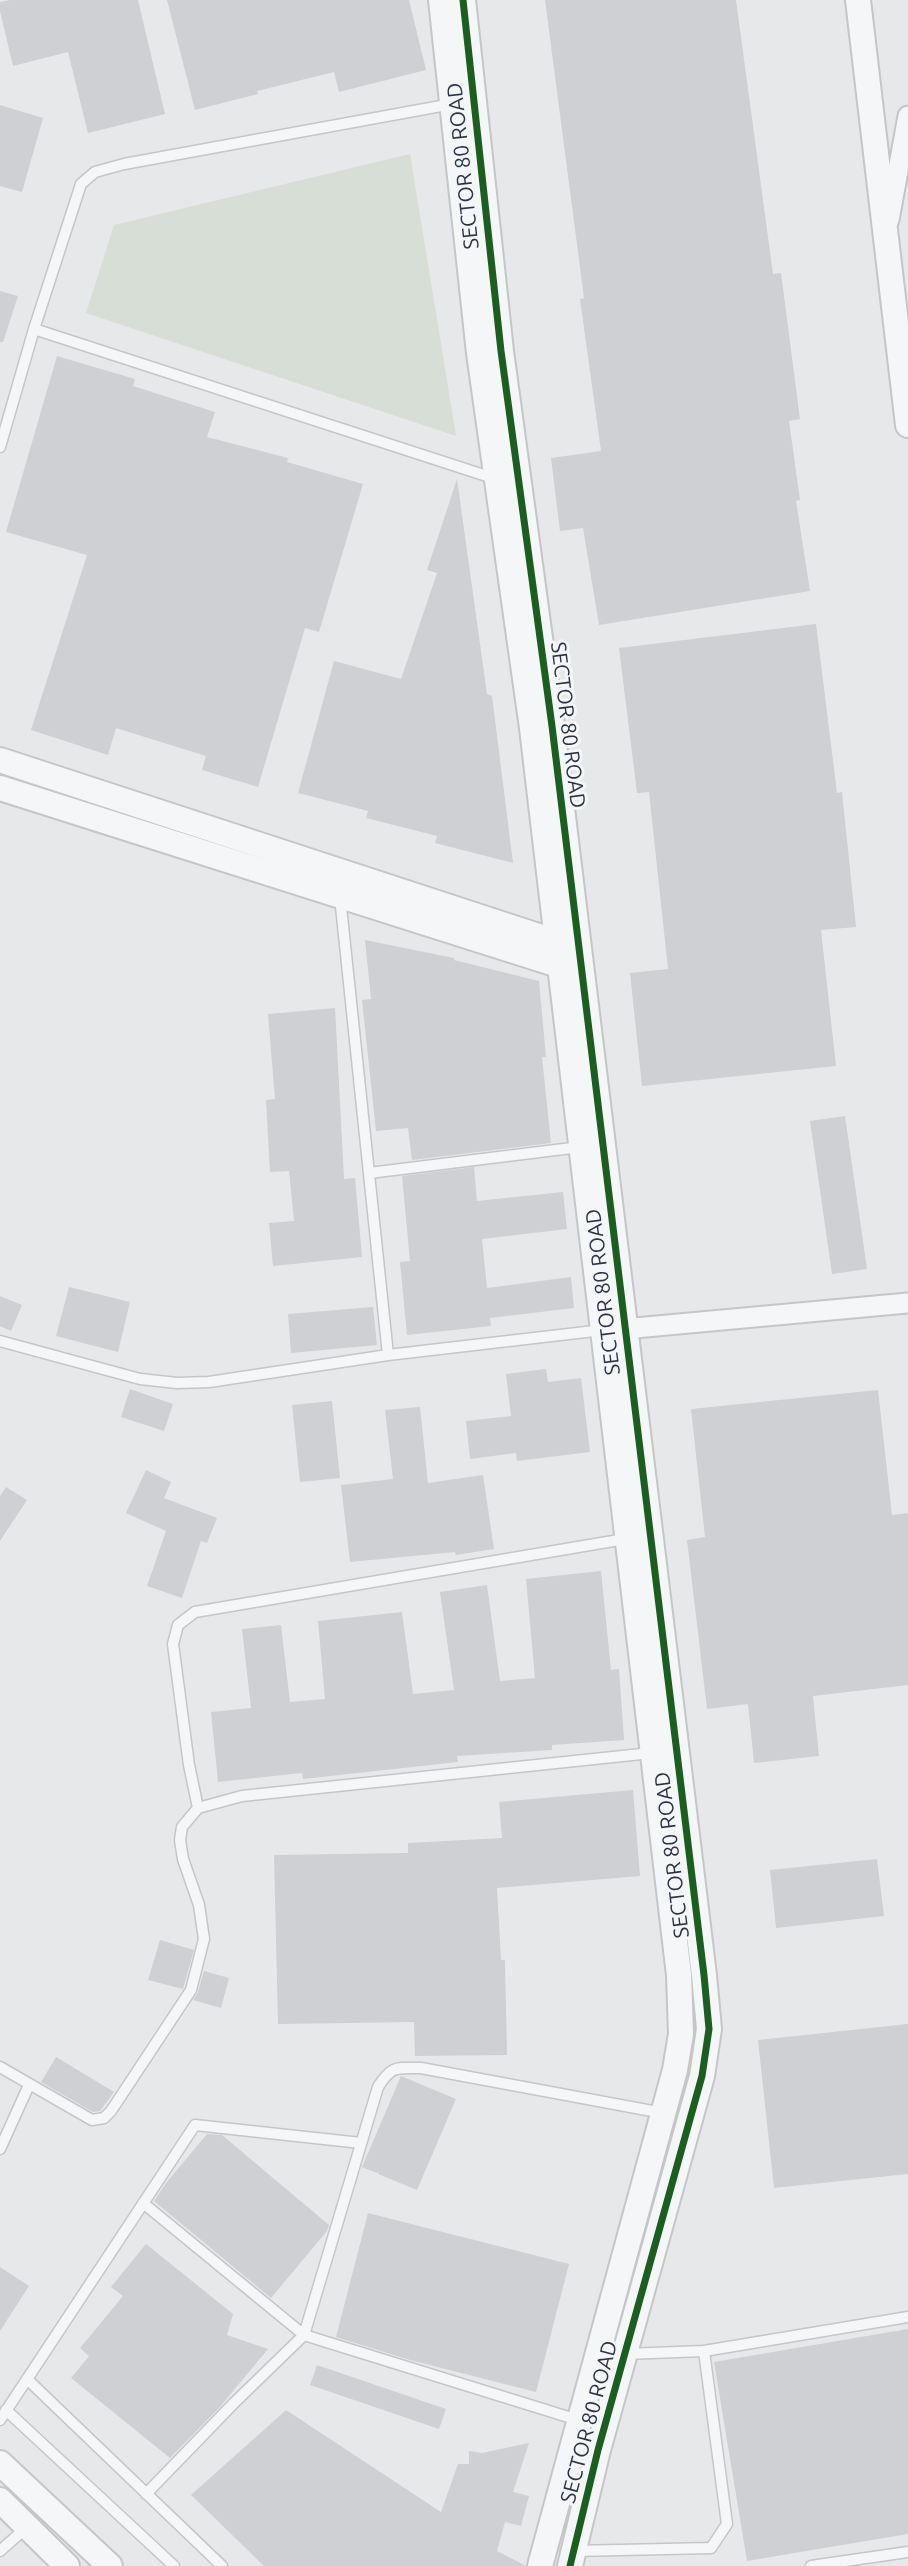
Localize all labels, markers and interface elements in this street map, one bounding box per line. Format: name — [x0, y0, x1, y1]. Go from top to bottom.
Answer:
street label: SECTOR 80 ROAD — [442, 81, 484, 251]
street label: SECTOR 80 ROAD — [545, 640, 591, 810]
street label: SECTOR 80 ROAD — [580, 1207, 626, 1377]
street label: SECTOR 80 ROAD — [649, 1770, 695, 1940]
street label: SECTOR 80 ROAD — [555, 2338, 623, 2506]

